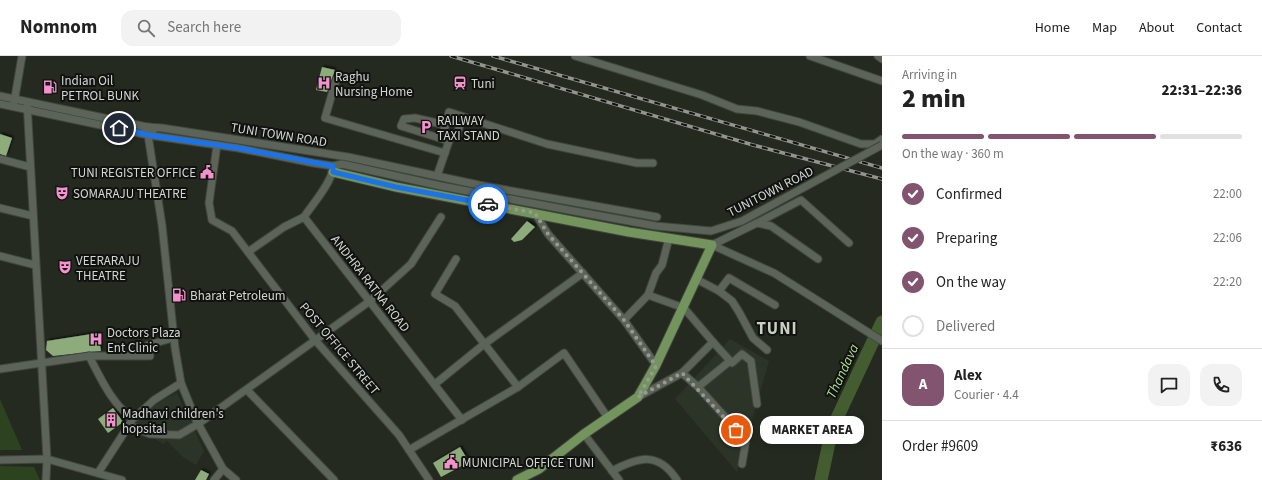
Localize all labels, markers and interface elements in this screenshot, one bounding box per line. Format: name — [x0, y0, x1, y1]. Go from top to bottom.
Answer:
search box — [121, 10, 401, 46]
text: Nomnom — [20, 14, 97, 41]
icon: search — [135, 17, 157, 39]
text: Search here — [167, 17, 241, 38]
text: Home — [1035, 18, 1070, 38]
text: Map — [1092, 18, 1117, 38]
text: About — [1139, 18, 1174, 38]
text: Contact — [1196, 18, 1242, 38]
text: Arriving in — [902, 66, 957, 84]
place label: Raghu Nursing Home — [335, 68, 413, 101]
place label: Indian Oil PETROL BUNK — [61, 72, 140, 105]
hospital icon: Raghu Nursing Home — [316, 75, 332, 91]
station icon: Tuni — [452, 75, 468, 91]
place label: Tuni — [471, 75, 495, 93]
fuel station icon: Indian Oil PETROL BUNK — [42, 79, 58, 95]
text: 2 min — [902, 80, 966, 117]
text: 22:31–22:36 — [1161, 80, 1242, 101]
pin — [102, 111, 136, 145]
place label: RAILWAY TAXI STAND — [437, 112, 500, 145]
icon: home — [108, 117, 130, 139]
street label: TUNI TOWN ROAD — [229, 118, 328, 151]
parking icon: RAILWAY TAXI STAND — [418, 119, 434, 135]
text: On the way · 360 m — [902, 145, 1004, 163]
street label: TUNITOWN ROAD — [724, 162, 817, 221]
place label: TUNI REGISTER OFFICE — [71, 164, 196, 182]
public building icon: TUNI REGISTER OFFICE — [199, 164, 215, 180]
icon: check — [902, 183, 924, 205]
courier — [468, 184, 508, 224]
text: Confirmed — [936, 184, 1002, 205]
theatre icon: SOMARAJU THEATRE — [54, 185, 70, 201]
place label: SOMARAJU THEATRE — [73, 185, 187, 203]
text: 22:00 — [1213, 185, 1242, 203]
icon: car — [477, 193, 499, 215]
icon: check — [902, 227, 924, 249]
text: Preparing — [936, 228, 997, 249]
text: 22:06 — [1213, 229, 1242, 247]
street label: ANDHRA RATNA ROAD — [327, 231, 414, 336]
place label: VEERARAJU THEATRE — [76, 252, 140, 285]
theatre icon: VEERARAJU THEATRE — [57, 259, 73, 275]
icon: check — [902, 271, 924, 293]
text: On the way — [936, 272, 1006, 293]
text: 22:20 — [1213, 273, 1242, 291]
fuel station icon: Bharat Petroleum — [171, 287, 187, 303]
place label: Bharat Petroleum — [190, 287, 286, 305]
street label: POST OFFICE STREET — [295, 299, 383, 399]
text: Delivered — [936, 316, 995, 337]
district label: TUNI — [756, 317, 798, 341]
place label: Doctors Plaza Ent Clinic — [107, 324, 181, 357]
hospital icon: Doctors Plaza Ent Clinic — [88, 331, 104, 347]
water label: Thandava — [822, 340, 864, 402]
button: chat — [1148, 364, 1190, 406]
button: phone — [1200, 364, 1242, 406]
text: Alex — [954, 365, 982, 386]
text: A — [919, 374, 927, 395]
text: Courier · 4.4 — [954, 386, 1019, 404]
place label: Madhavi children's hopsital — [122, 405, 224, 438]
building icon: Madhavi children's hopsital — [103, 412, 119, 428]
pin — [719, 413, 753, 447]
callout: MARKET AREA — [760, 416, 864, 444]
icon: bag — [725, 419, 747, 441]
text: MARKET AREA — [771, 421, 853, 439]
text: Order #9609 — [902, 436, 978, 457]
text: ₹636 — [1210, 436, 1242, 457]
public building icon: MUNICIPAL OFFICE TUNI — [443, 454, 459, 470]
place label: MUNICIPAL OFFICE TUNI — [462, 454, 594, 472]

